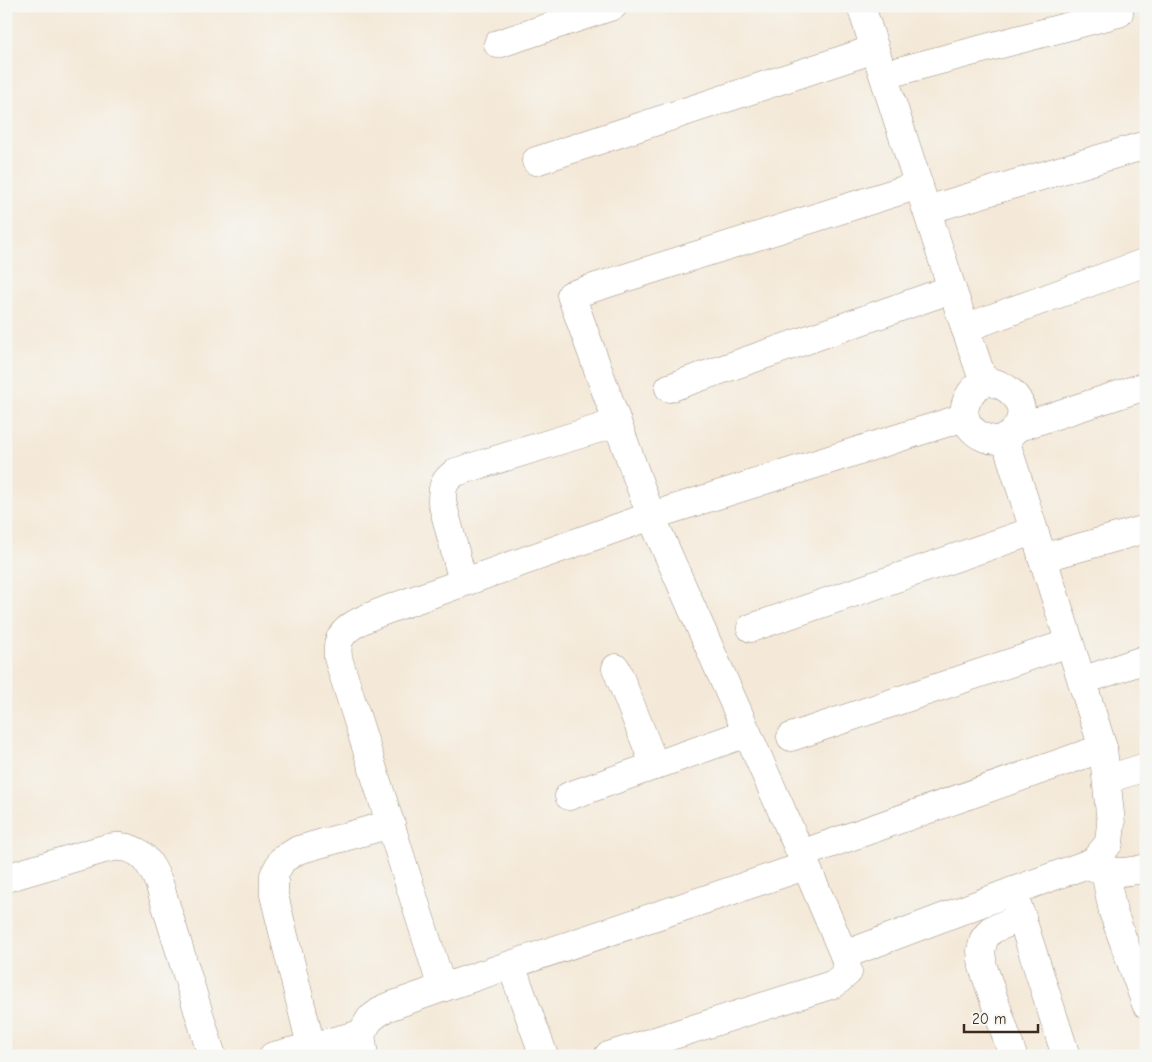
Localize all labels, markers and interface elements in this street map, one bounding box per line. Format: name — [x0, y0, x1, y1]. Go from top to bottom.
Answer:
scale bar — [964, 1002, 1038, 1034]
text: 20 m — [972, 1010, 1006, 1028]

